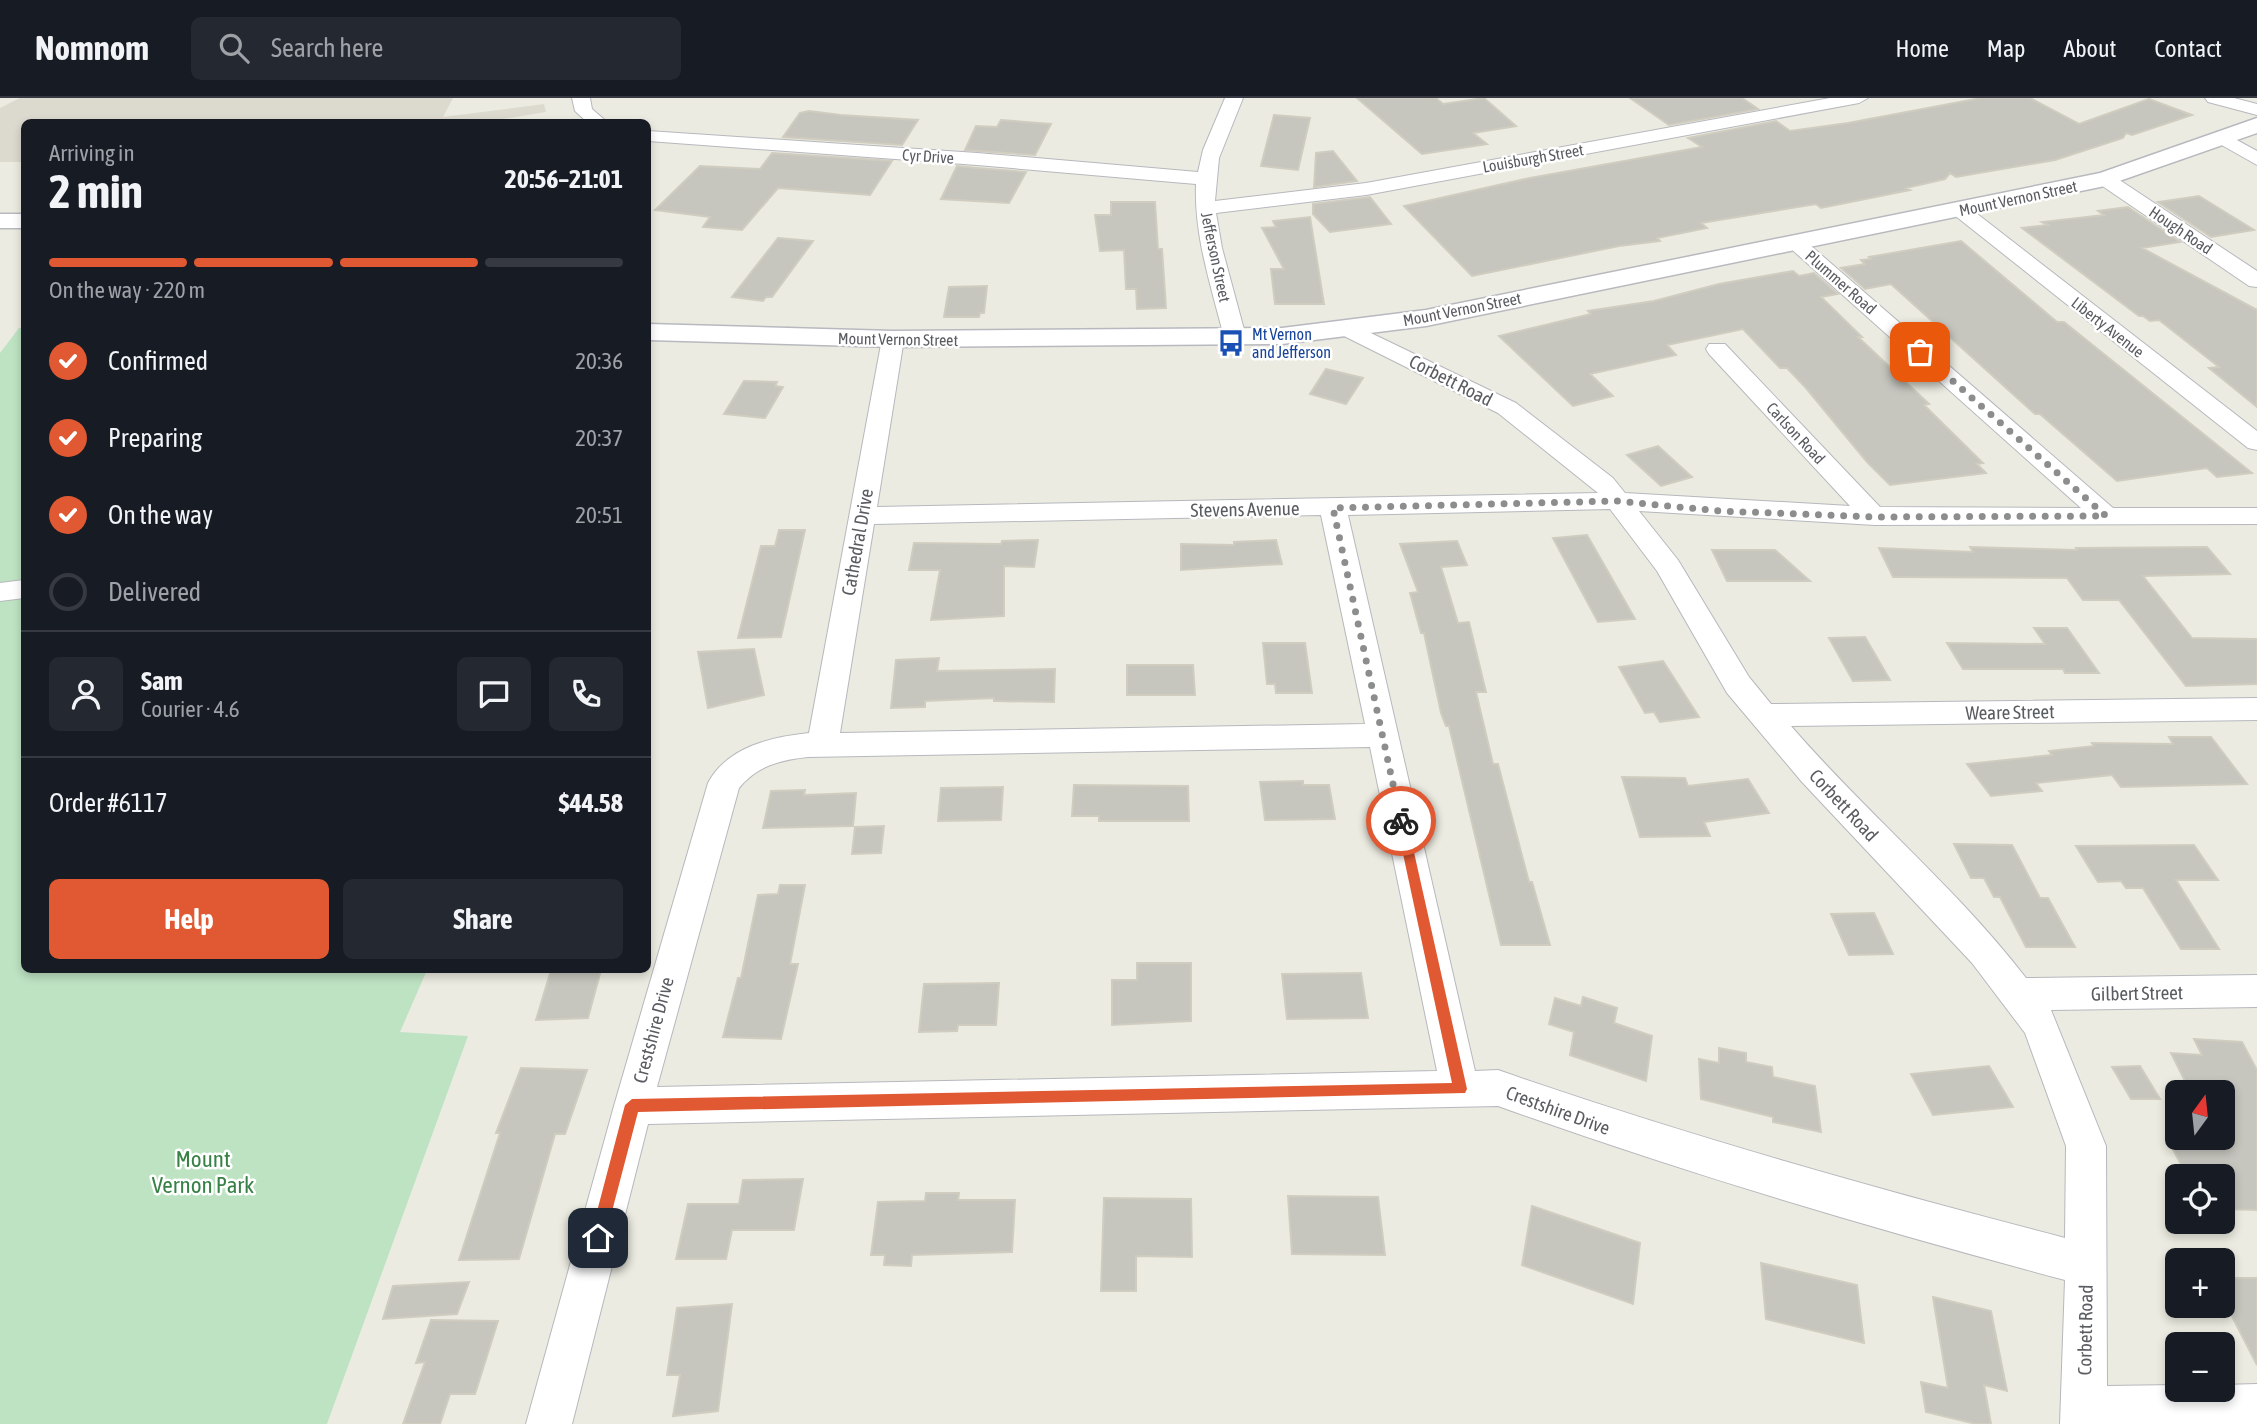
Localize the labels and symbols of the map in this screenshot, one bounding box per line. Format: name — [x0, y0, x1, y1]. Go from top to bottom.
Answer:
street label: Louisburgh Street — [1481, 140, 1585, 177]
street label: Cyr Drive — [901, 145, 954, 168]
street label: Mount Vernon Street — [1957, 177, 2079, 219]
street label: Hough Road — [2146, 202, 2216, 258]
street label: Jefferson Street — [1198, 210, 1234, 304]
street label: Plummer Road — [1802, 246, 1880, 318]
street label: Mount Vernon Street — [1401, 289, 1523, 329]
street label: Liberty Avenue — [2068, 293, 2148, 362]
pin — [1890, 322, 1950, 382]
place label: Mt Vernon and Jefferson — [1252, 325, 1331, 361]
bus stop icon: Mt Vernon and Jefferson — [1216, 328, 1246, 358]
street label: Mount Vernon Street — [838, 329, 959, 349]
street label: Corbett Road — [1406, 350, 1496, 410]
street label: Carlson Road — [1763, 399, 1829, 467]
street label: Cathedral Drive — [837, 487, 877, 597]
street label: Stevens Avenue — [1190, 497, 1300, 521]
street label: Weare Street — [1965, 700, 2055, 724]
street label: Corbett Road — [1805, 764, 1883, 846]
courier — [1366, 786, 1436, 856]
street label: Crestshire Drive — [628, 975, 678, 1085]
street label: Gilbert Street — [2091, 981, 2183, 1005]
north arrow — [2165, 1080, 2235, 1150]
street label: Crestshire Drive — [1503, 1081, 1613, 1139]
park label: Mount Vernon Park — [152, 1146, 254, 1198]
pin — [568, 1208, 628, 1268]
street label: Corbett Road — [2073, 1285, 2097, 1375]

